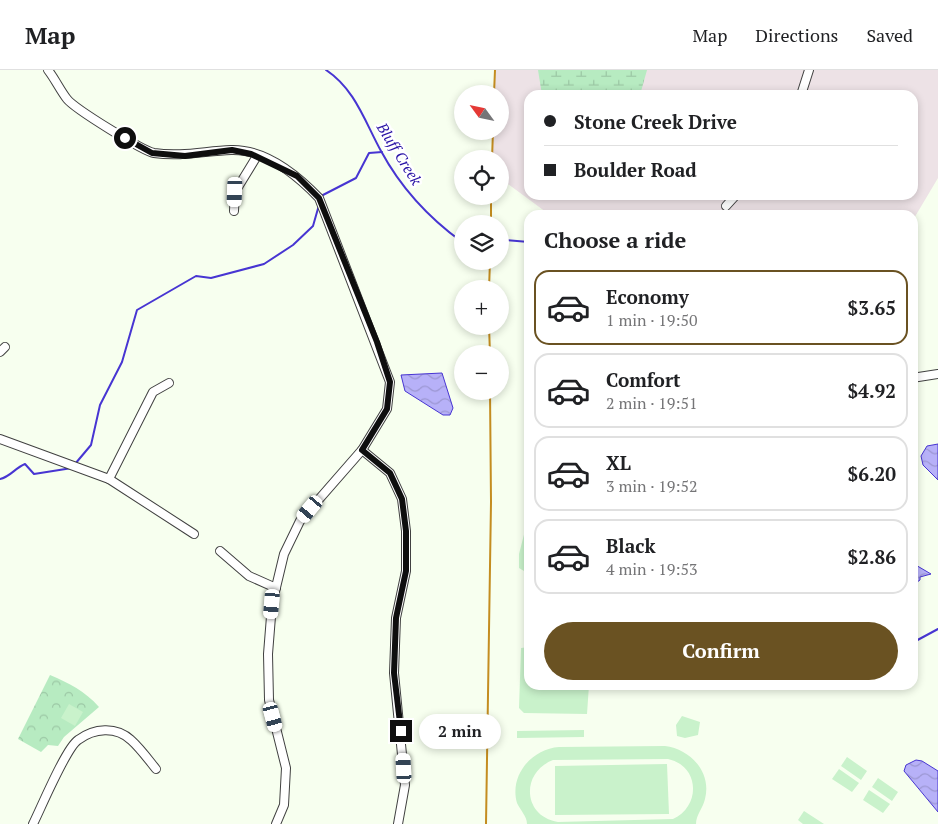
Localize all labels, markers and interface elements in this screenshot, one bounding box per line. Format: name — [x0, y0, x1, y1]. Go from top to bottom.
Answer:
text: Map — [25, 19, 75, 51]
text: Map — [692, 23, 727, 47]
text: Directions — [755, 23, 838, 47]
text: Saved — [866, 23, 913, 47]
north arrow — [454, 85, 509, 140]
map controls — [454, 85, 509, 400]
text: Stone Creek Drive — [574, 109, 737, 134]
water label: Bluff Creek — [372, 118, 427, 189]
route start — [114, 127, 136, 149]
button: locate — [454, 150, 509, 205]
text: Boulder Road — [574, 157, 697, 182]
car — [226, 177, 243, 207]
button: layers — [454, 215, 509, 270]
text: Choose a ride — [544, 225, 686, 254]
button: + — [454, 280, 509, 335]
text: Economy — [606, 284, 689, 309]
icon: car — [546, 285, 591, 330]
text: $3.65 — [847, 295, 896, 320]
text: 1 min · 19:50 — [606, 309, 698, 331]
button: − — [454, 345, 509, 400]
text: Comfort — [606, 367, 681, 392]
icon: car — [546, 368, 591, 413]
text: $4.92 — [847, 378, 896, 403]
text: 2 min · 19:51 — [606, 392, 698, 414]
text: XL — [606, 450, 631, 475]
icon: car — [546, 451, 591, 496]
text: $6.20 — [847, 461, 896, 486]
text: 3 min · 19:52 — [606, 475, 698, 497]
car — [294, 493, 325, 525]
text: Black — [606, 533, 656, 558]
icon: car — [546, 534, 591, 579]
text: $2.86 — [847, 544, 896, 569]
text: 4 min · 19:53 — [606, 558, 698, 580]
car — [263, 588, 280, 620]
button: Confirm — [544, 622, 898, 680]
car — [261, 701, 284, 733]
callout: 2 min — [418, 714, 501, 748]
route end — [390, 720, 412, 742]
text: 2 min — [438, 720, 482, 742]
car — [395, 753, 412, 783]

